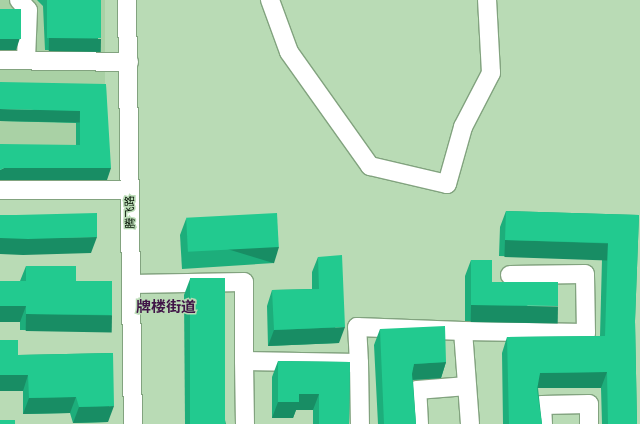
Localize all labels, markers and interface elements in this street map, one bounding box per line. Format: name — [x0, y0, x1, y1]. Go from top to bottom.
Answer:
street label: 腾飞路 — [123, 195, 137, 229]
district label: 牌楼街道 — [136, 298, 196, 316]

